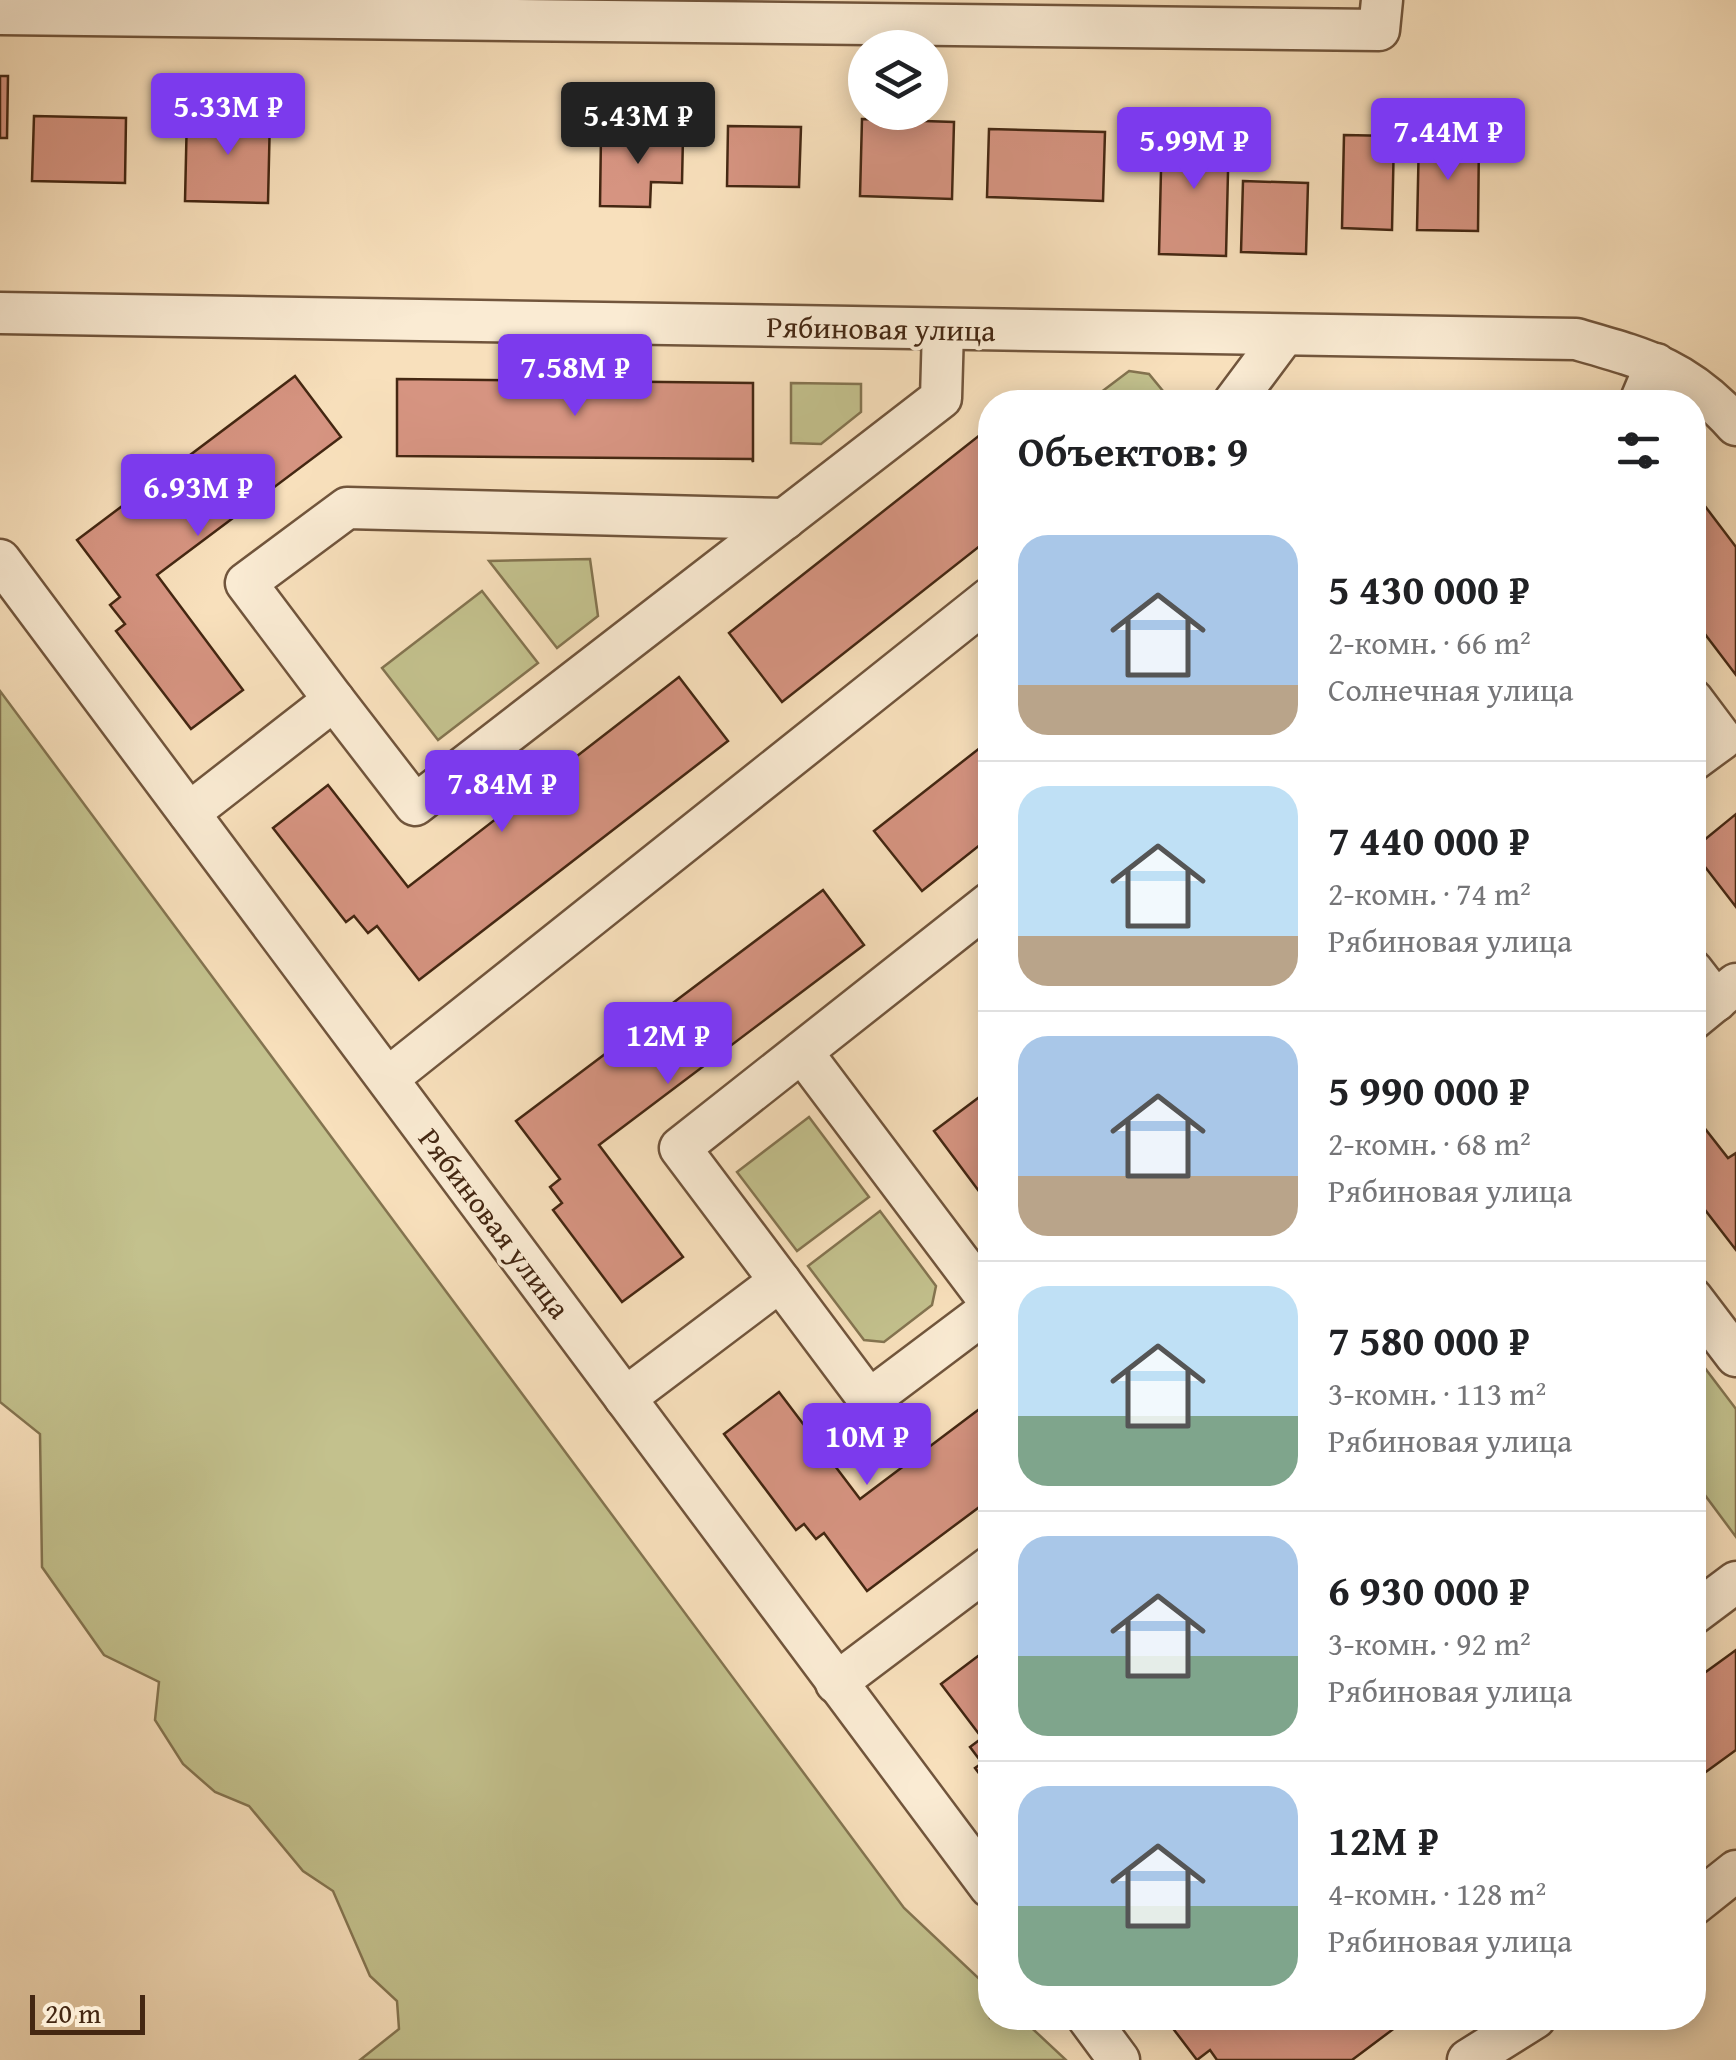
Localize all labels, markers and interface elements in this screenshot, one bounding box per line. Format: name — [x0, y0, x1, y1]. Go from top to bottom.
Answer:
map controls — [848, 30, 948, 130]
button: layers — [848, 30, 948, 130]
pin: 5.33M ₽ — [136, 73, 320, 158]
text: 5.33M ₽ — [173, 82, 283, 129]
pin: 5.43M ₽ — [546, 82, 730, 167]
text: 5.43M ₽ — [583, 91, 693, 138]
pin: 7.44M ₽ — [1356, 98, 1540, 183]
pin: 5.99M ₽ — [1102, 107, 1286, 192]
text: 7.44M ₽ — [1393, 107, 1503, 154]
text: 5.99M ₽ — [1139, 116, 1249, 163]
street label: Рябиновая улица — [766, 304, 997, 352]
pin: 7.58M ₽ — [483, 334, 667, 419]
text: 7.58M ₽ — [520, 343, 630, 390]
text: Объектов: 9 — [1018, 420, 1248, 481]
icon: filters — [1611, 423, 1666, 478]
pin: 6.93M ₽ — [106, 454, 290, 539]
text: 6.93M ₽ — [143, 463, 253, 510]
text: 5 430 000 ₽ — [1328, 558, 1530, 619]
icon: home — [1098, 575, 1218, 695]
text: 2-комн. · 66 m² — [1328, 619, 1531, 666]
text: Солнечная улица — [1328, 666, 1573, 713]
pin: 7.84M ₽ — [410, 750, 594, 835]
text: 7.84M ₽ — [447, 759, 557, 806]
text: 7 440 000 ₽ — [1328, 809, 1530, 870]
icon: home — [1098, 826, 1218, 946]
text: 2-комн. · 74 m² — [1328, 870, 1531, 917]
text: Рябиновая улица — [1328, 917, 1572, 964]
pin: 12M ₽ — [598, 1002, 738, 1087]
text: 12M ₽ — [626, 1011, 710, 1058]
text: 5 990 000 ₽ — [1328, 1059, 1530, 1120]
icon: home — [1098, 1076, 1218, 1196]
street label: Рябиновая улица — [409, 1118, 582, 1328]
text: 2-комн. · 68 m² — [1328, 1120, 1531, 1167]
text: Рябиновая улица — [1328, 1167, 1572, 1214]
text: 7 580 000 ₽ — [1328, 1309, 1530, 1370]
icon: home — [1098, 1326, 1218, 1446]
text: 3-комн. · 113 m² — [1328, 1370, 1546, 1417]
pin: 10M ₽ — [797, 1403, 937, 1488]
text: 10M ₽ — [825, 1412, 909, 1459]
text: Рябиновая улица — [1328, 1417, 1572, 1464]
text: 6 930 000 ₽ — [1328, 1559, 1530, 1620]
icon: home — [1098, 1576, 1218, 1696]
text: 3-комн. · 92 m² — [1328, 1620, 1531, 1667]
text: Рябиновая улица — [1328, 1667, 1572, 1714]
text: 12M ₽ — [1328, 1809, 1439, 1870]
icon: home — [1098, 1826, 1218, 1946]
text: 4-комн. · 128 m² — [1328, 1870, 1546, 1917]
text: Рябиновая улица — [1328, 1917, 1572, 1964]
scale bar — [30, 1990, 145, 2034]
text: 20 m — [45, 1992, 101, 2033]

